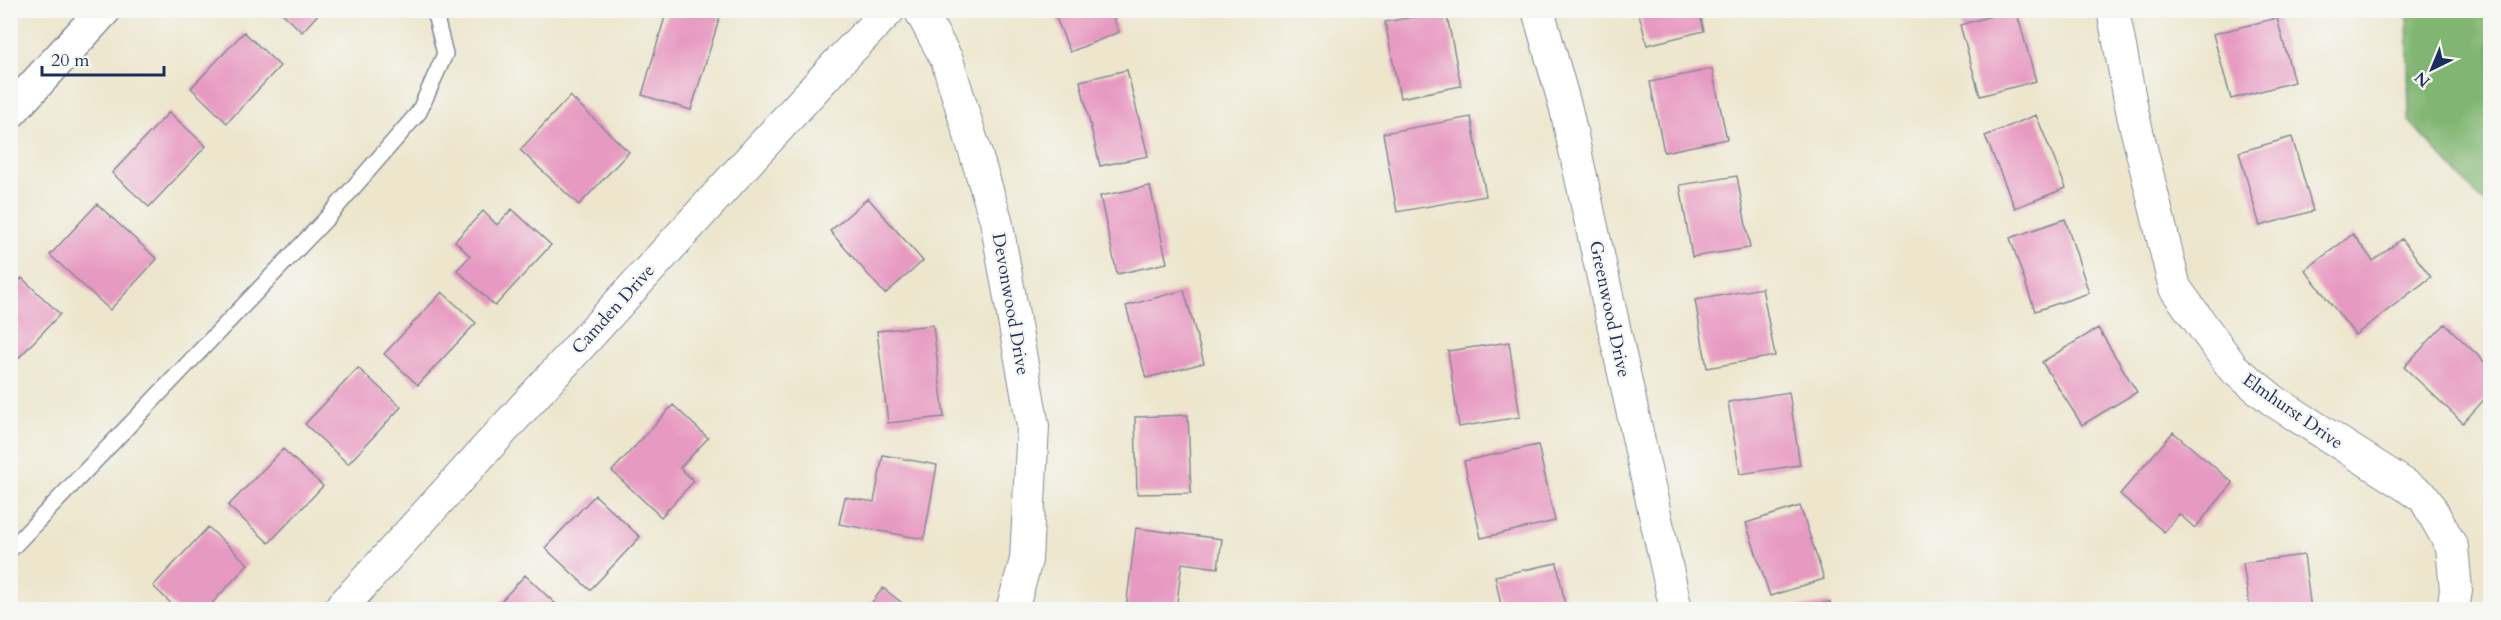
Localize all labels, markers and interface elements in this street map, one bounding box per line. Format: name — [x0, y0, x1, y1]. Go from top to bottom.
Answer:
scale bar — [42, 39, 164, 77]
north arrow — [2402, 39, 2462, 99]
text: 20 m — [51, 48, 90, 73]
text: N — [2410, 66, 2435, 92]
street label: Devonwood Drive — [986, 231, 1035, 377]
street label: Greenwood Drive — [1583, 238, 1636, 380]
street label: Camden Drive — [566, 259, 661, 360]
street label: Elmhurst Drive — [2237, 368, 2348, 455]

